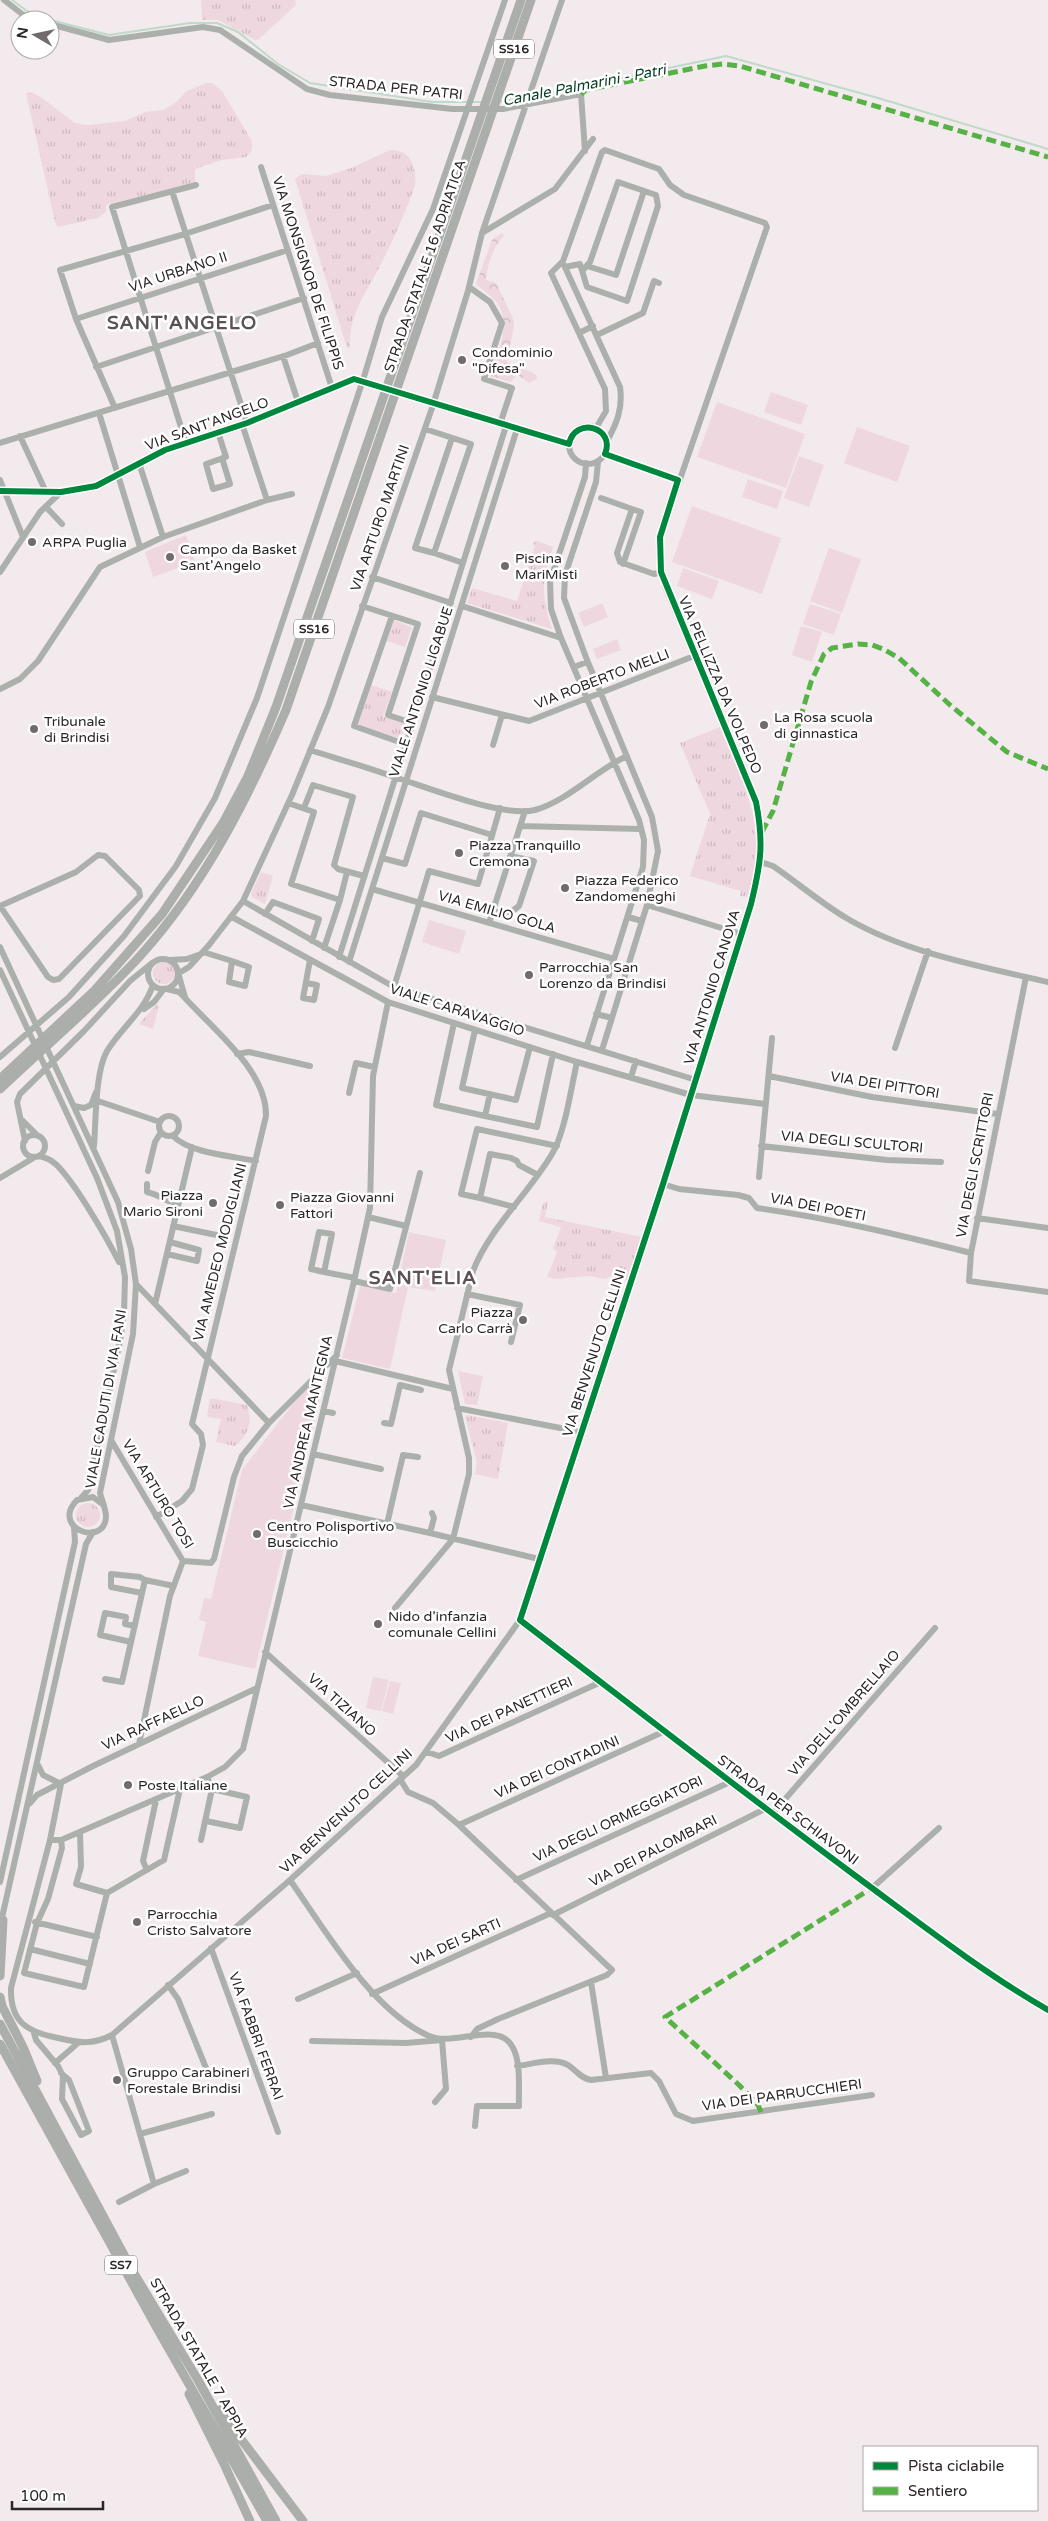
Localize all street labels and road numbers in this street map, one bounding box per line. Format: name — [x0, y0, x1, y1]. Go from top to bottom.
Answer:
road number: SS16 — [494, 40, 534, 59]
street label: STRADA PER PATRI — [328, 73, 464, 103]
street label: STRADA STATALE 16 ADRIATICA — [381, 157, 469, 375]
street label: VIA MONSIGNOR DE FILIPPIS — [269, 174, 347, 372]
street label: VIA URBANO II — [127, 248, 229, 296]
street label: VIA SANT'ANGELO — [143, 394, 271, 454]
street label: VIA ARTURO MARTINI — [347, 442, 413, 594]
street label: VIA PELLIZZA DA VOLPEDO — [675, 593, 765, 777]
street label: VIALE ANTONIO LIGABUE — [385, 604, 457, 780]
road number: SS16 — [294, 620, 334, 638]
street label: VIA ROBERTO MELLI — [532, 645, 672, 713]
street label: VIA EMILIO GOLA — [436, 887, 558, 937]
street label: VIA ANTONIO CANOVA — [680, 907, 744, 1067]
street label: VIALE CARAVAGGIO — [387, 980, 527, 1040]
street label: VIA DEI PITTORI — [829, 1068, 941, 1102]
street label: VIA DEGLI SCRITTORI — [953, 1091, 997, 1239]
street label: VIA DEGLI SCULTORI — [780, 1127, 924, 1157]
street label: VIA AMEDEO MODIGLIANI — [190, 1161, 250, 1343]
street label: VIA DEI POETI — [769, 1189, 867, 1225]
street label: VIA BENVENUTO CELLINI — [559, 1267, 629, 1439]
street label: VIALE CADUTI DI VIA FANI — [82, 1308, 130, 1490]
street label: VIA ANDREA MANTEGNA — [280, 1333, 336, 1511]
street label: VIA ARTURO TOSI — [119, 1436, 197, 1552]
street label: VIA DELL'OMBRELLAIO — [785, 1646, 903, 1780]
street label: VIA TIZIANO — [304, 1670, 380, 1740]
street label: VIA DEI PANETTIERI — [443, 1673, 575, 1747]
street label: VIA RAFFAELLO — [99, 1692, 207, 1754]
street label: VIA DEI CONTADINI — [492, 1732, 622, 1802]
street label: VIA BENVENUTO CELLINI — [276, 1745, 416, 1877]
street label: STRADA PER SCHIAVONI — [714, 1751, 862, 1869]
street label: VIA DEGLI ORMEGGIATORI — [530, 1772, 706, 1866]
street label: VIA DEI PALOMBARI — [586, 1811, 720, 1891]
street label: VIA DEI SARTI — [408, 1915, 504, 1969]
street label: VIA FABBRI FERRAI — [225, 1970, 287, 2102]
street label: VIA DEI PARRUCCHIERI — [701, 2075, 863, 2115]
road number: SS7 — [105, 2256, 137, 2274]
street label: STRADA STATALE 7 APPIA — [146, 2275, 252, 2441]

